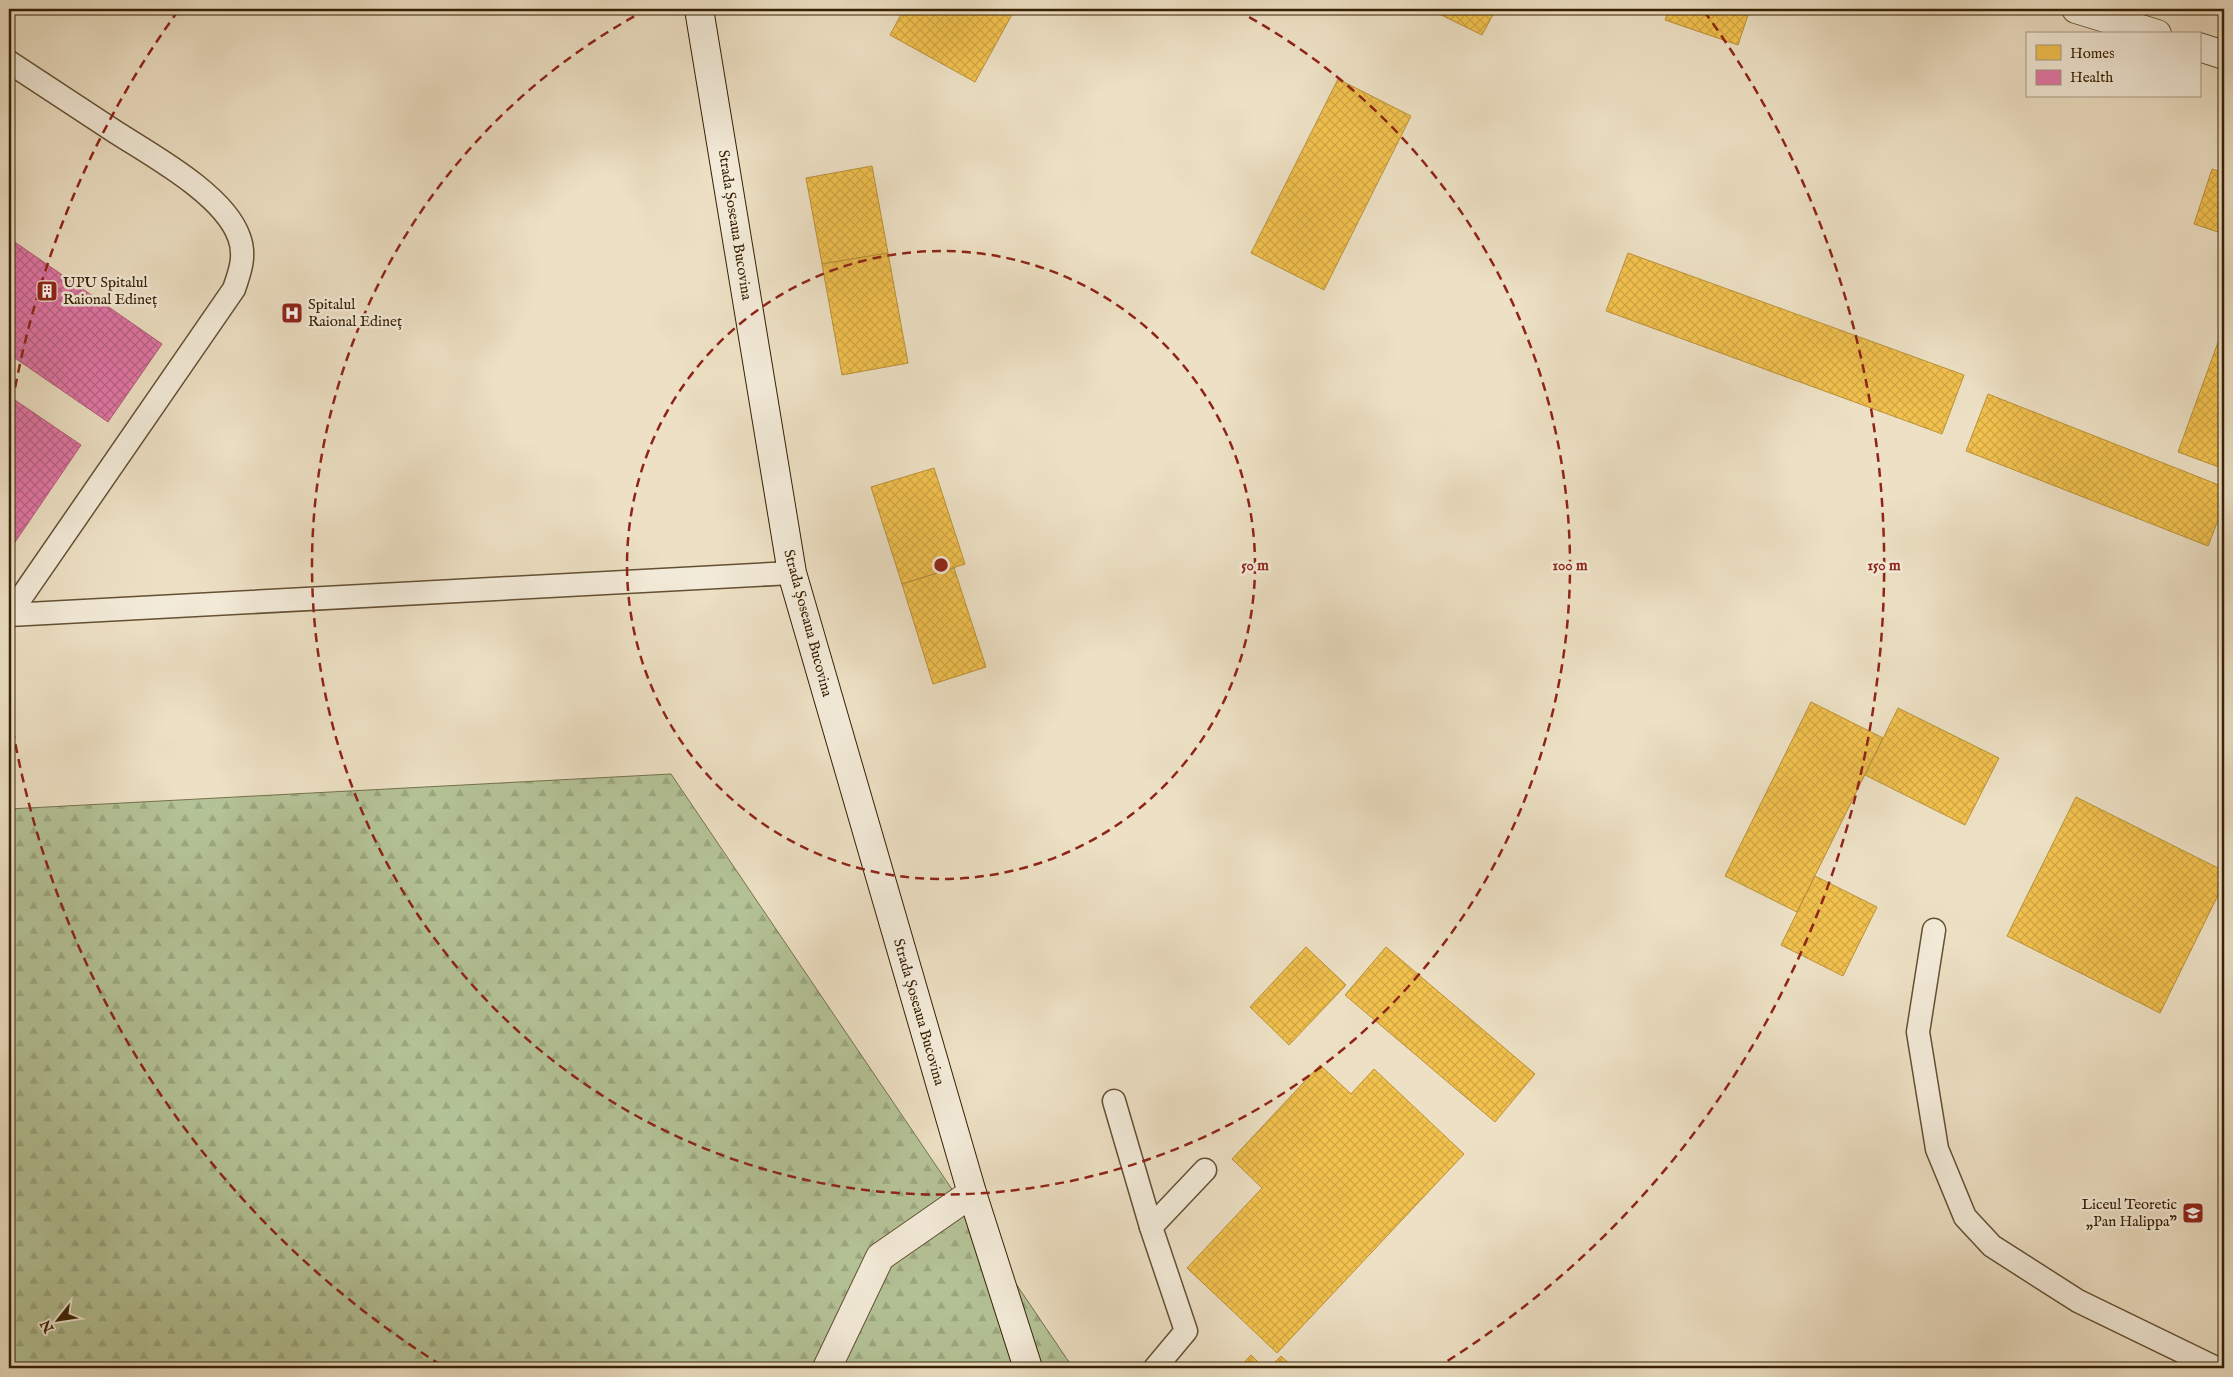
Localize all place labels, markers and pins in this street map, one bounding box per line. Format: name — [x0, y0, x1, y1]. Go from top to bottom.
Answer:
place label: UPU Spitalul Raional Edineț — [63, 273, 157, 309]
building icon: UPU Spitalul Raional Edineț — [35, 279, 59, 303]
place label: Spitalul Raional Edineț — [308, 295, 402, 331]
hospital icon: Spitalul Raional Edineț — [280, 301, 304, 325]
centre of rings — [932, 556, 950, 574]
place label: Liceul Teoretic „Pan Halippa” — [2081, 1195, 2178, 1231]
school or university icon: Liceul Teoretic „Pan Halippa” — [2181, 1201, 2205, 1225]

